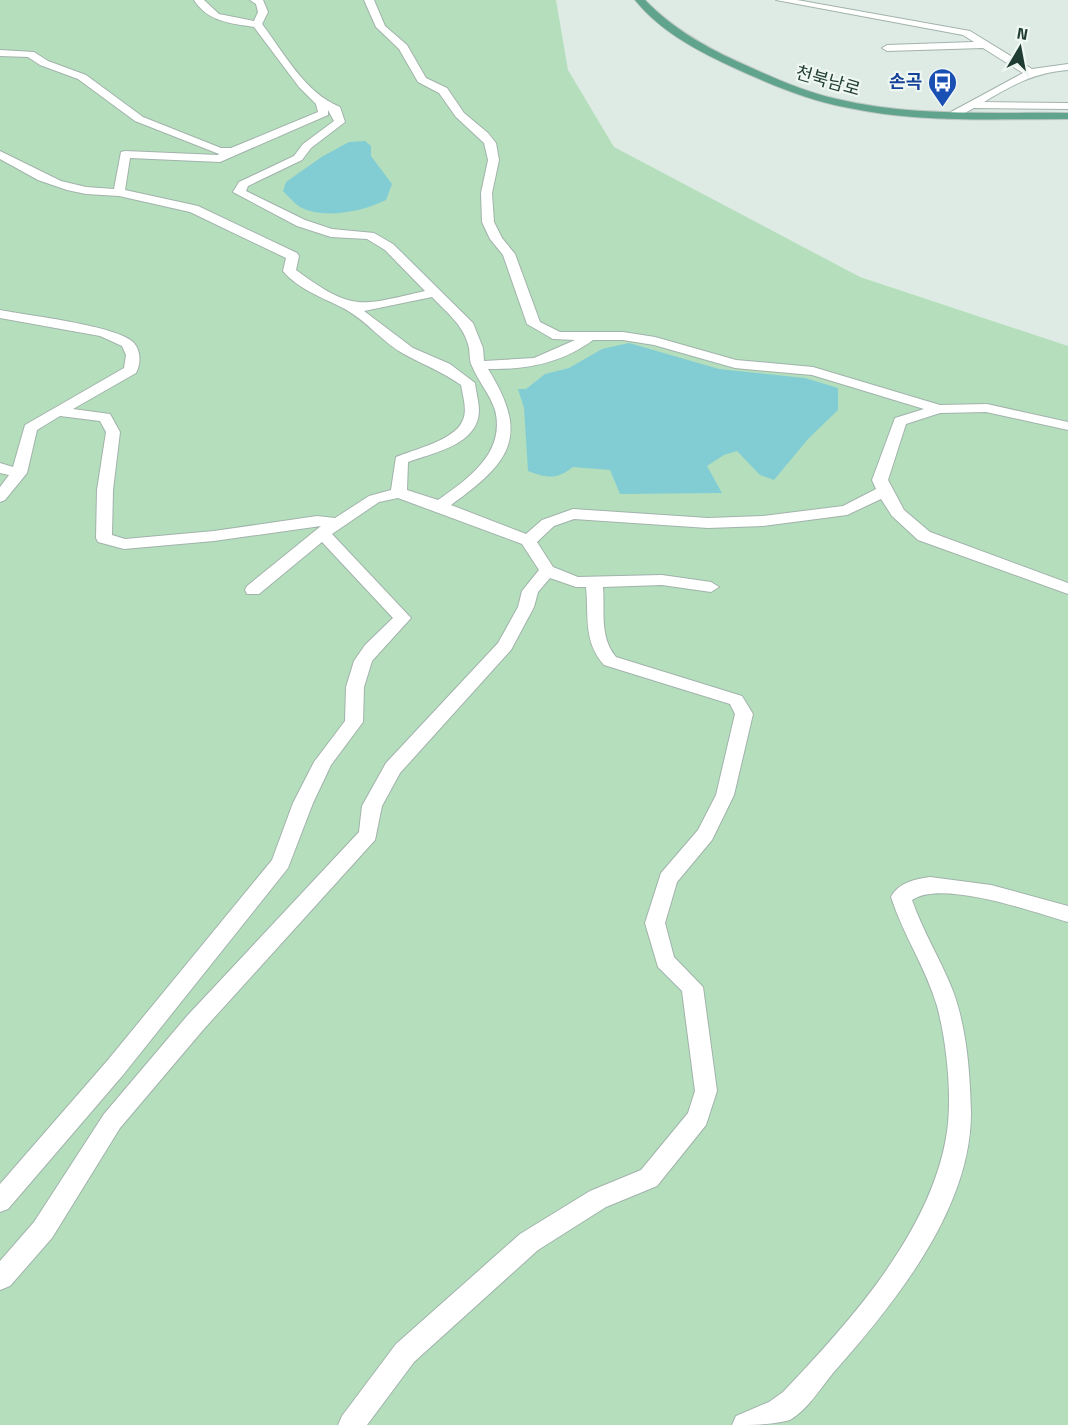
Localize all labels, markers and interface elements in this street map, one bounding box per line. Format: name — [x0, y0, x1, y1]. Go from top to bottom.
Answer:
north arrow — [990, 18, 1050, 78]
text: N — [1015, 20, 1030, 46]
street label: 천북남로 — [793, 58, 864, 103]
bus stop icon: 손곡 — [927, 66, 959, 108]
place label: 손곡 — [889, 68, 922, 95]

